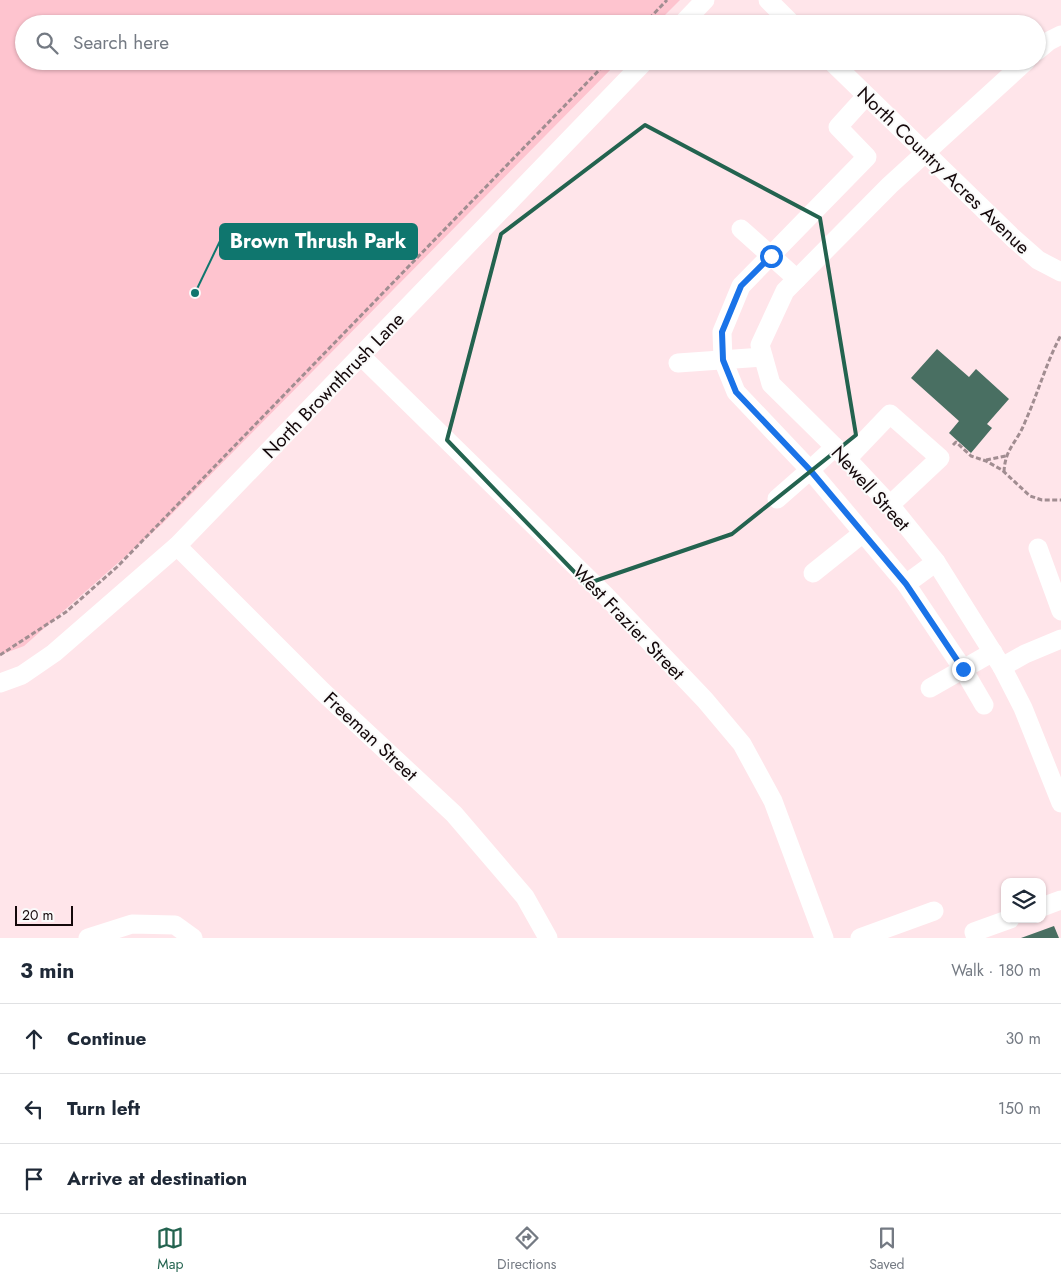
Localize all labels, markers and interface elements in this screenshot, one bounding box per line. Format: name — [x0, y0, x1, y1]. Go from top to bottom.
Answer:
search box — [15, 15, 1046, 70]
icon: search — [33, 29, 61, 57]
text: Search here — [73, 29, 169, 56]
street label: North Country Acres Avenue — [851, 80, 1036, 260]
callout: Brown Thrush Park — [220, 224, 417, 259]
text: Brown Thrush Park — [230, 227, 407, 256]
route start — [760, 245, 783, 268]
street label: North Brownthrush Lane — [256, 306, 410, 464]
street label: Newell Street — [825, 440, 917, 537]
street label: West Frazier Street — [567, 559, 691, 686]
route end — [952, 658, 975, 681]
street label: Freeman Street — [318, 686, 424, 787]
map controls — [1001, 878, 1046, 923]
button: layers — [1001, 878, 1046, 923]
scale bar — [15, 903, 72, 926]
text: 20 m — [22, 905, 54, 925]
text: 3 min — [20, 956, 74, 986]
text: Walk · 180 m — [951, 959, 1041, 982]
icon: ahead — [20, 1025, 48, 1053]
text: Continue — [67, 1025, 146, 1052]
text: 30 m — [1005, 1027, 1041, 1050]
icon: left — [20, 1095, 48, 1123]
text: Turn left — [67, 1095, 140, 1122]
text: 150 m — [998, 1097, 1041, 1120]
icon: arrive — [20, 1165, 48, 1193]
text: Arrive at destination — [67, 1165, 247, 1192]
tab: Map — [156, 1224, 184, 1274]
tab: Directions — [497, 1224, 556, 1274]
tab: Saved — [869, 1224, 905, 1274]

